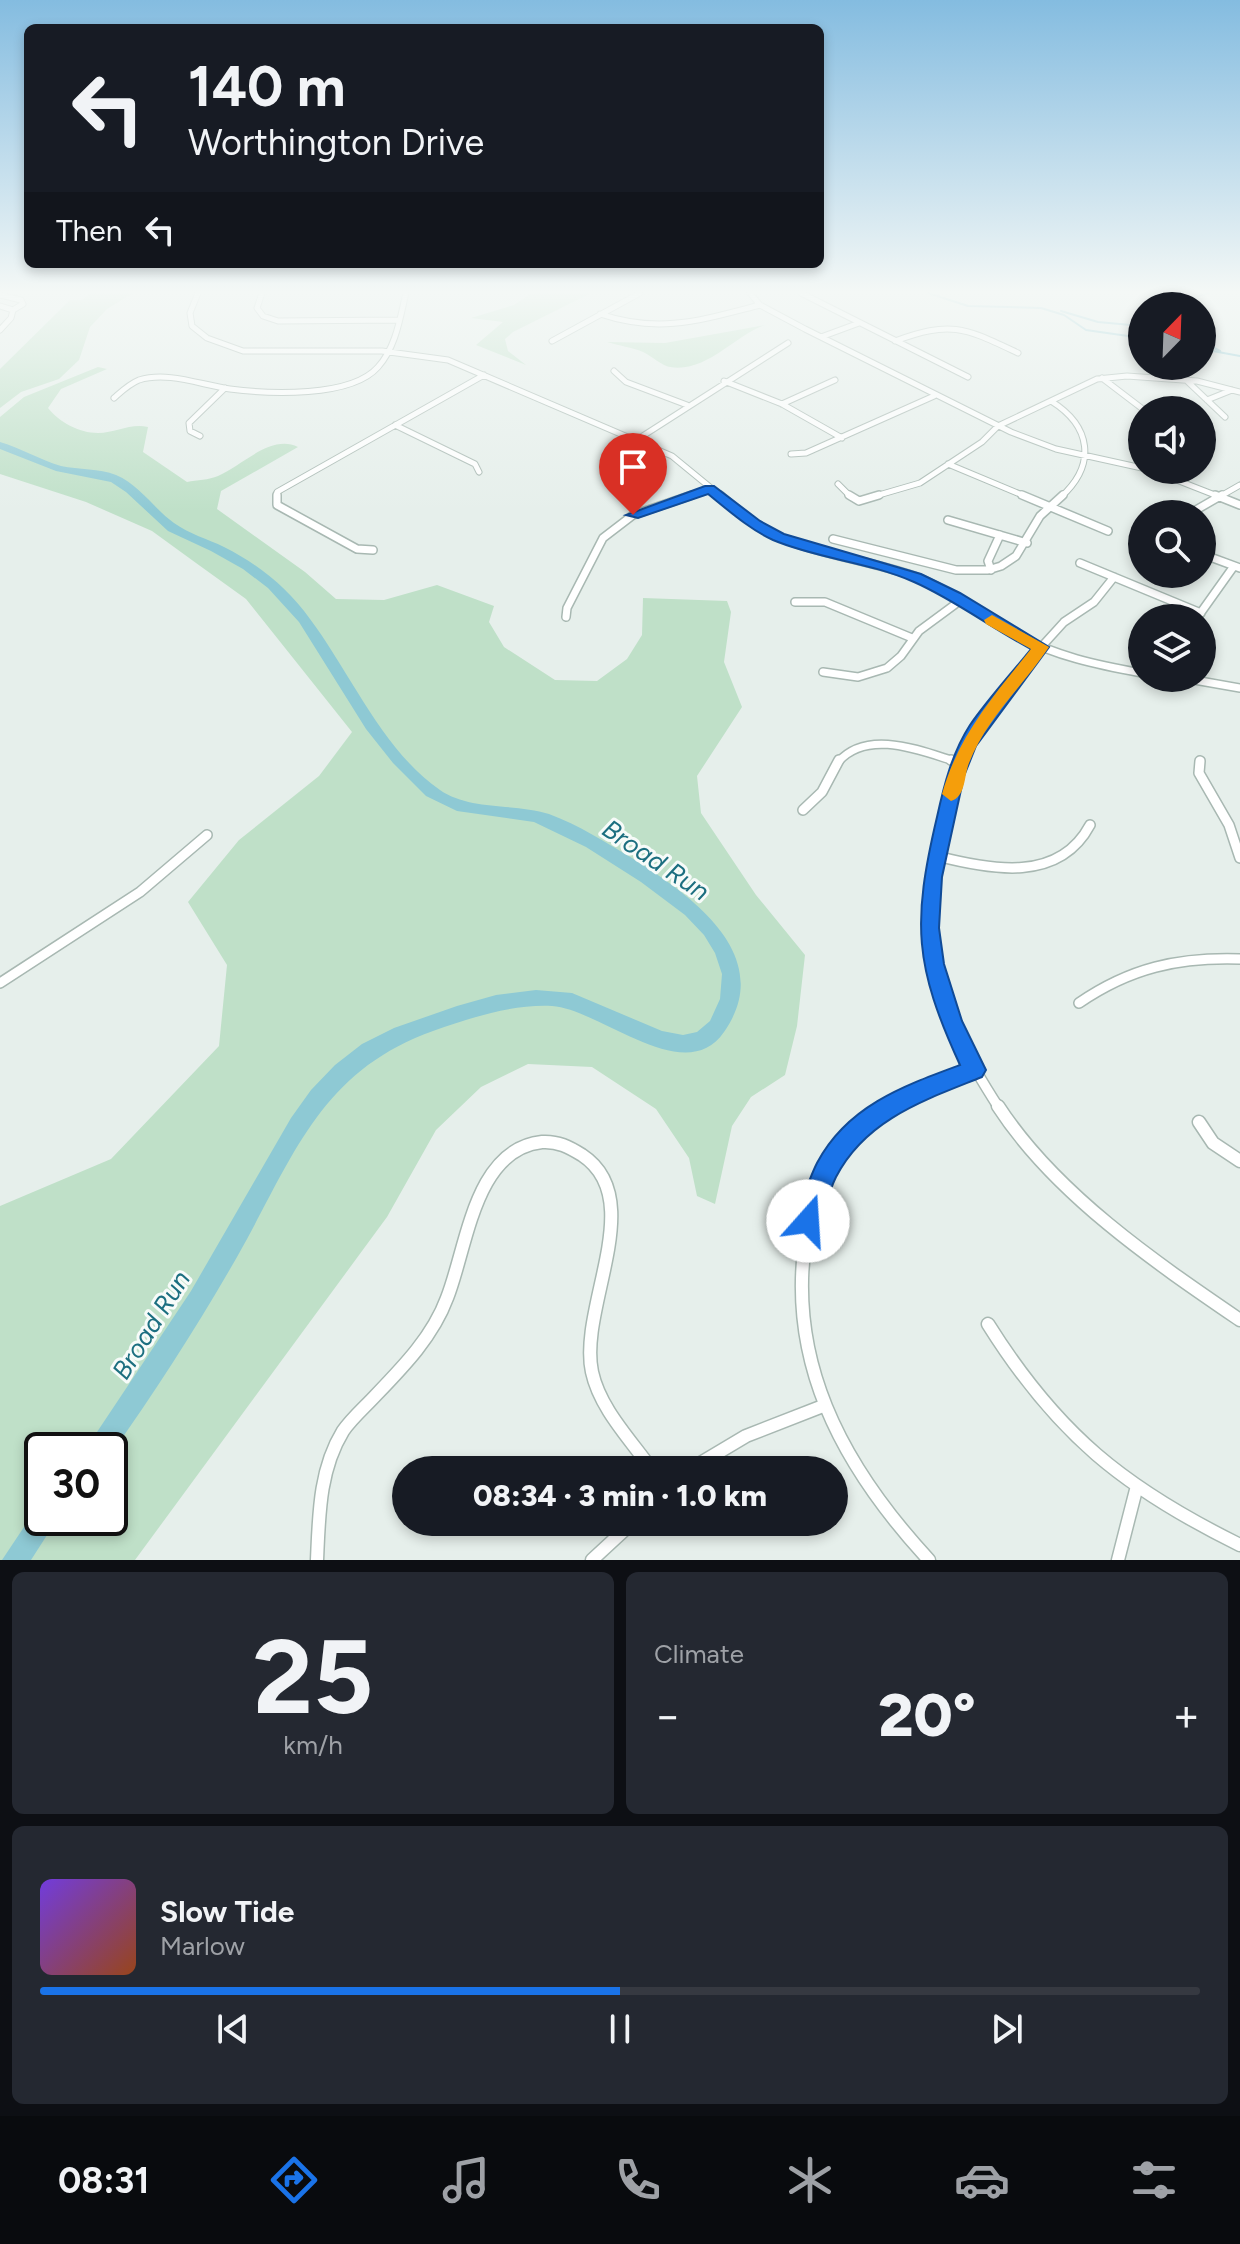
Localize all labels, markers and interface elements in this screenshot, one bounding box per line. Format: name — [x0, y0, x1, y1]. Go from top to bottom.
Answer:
text: 140 m — [188, 53, 346, 120]
icon: left — [56, 56, 160, 160]
text: Worthington Drive — [188, 121, 484, 164]
icon: left — [138, 208, 182, 252]
text: Then — [56, 212, 122, 249]
north arrow — [1128, 292, 1216, 380]
map controls — [1128, 292, 1216, 692]
button: sound — [1128, 396, 1216, 484]
pin — [599, 433, 667, 515]
icon: arrive — [611, 445, 655, 489]
button: search — [1128, 500, 1216, 588]
button: layers — [1128, 604, 1216, 692]
water label: Broad Run — [596, 813, 716, 907]
position arrow — [766, 1179, 850, 1263]
water label: Broad Run — [105, 1265, 197, 1385]
speed limit sign: 30 — [24, 1432, 128, 1536]
text: 08:34 · 3 min · 1.0 km — [473, 1477, 767, 1514]
text: 25 — [253, 1614, 373, 1739]
text: Climate — [654, 1638, 744, 1670]
text: 20° — [878, 1679, 976, 1751]
text: − — [654, 1689, 681, 1742]
text: + — [1173, 1689, 1200, 1742]
text: km/h — [283, 1729, 343, 1761]
text: Slow Tide — [160, 1893, 294, 1930]
text: Marlow — [160, 1930, 245, 1962]
icon: previous — [211, 2007, 255, 2051]
icon: pause — [598, 2007, 642, 2051]
icon: next — [985, 2007, 1029, 2051]
icon: directions — [266, 2152, 322, 2208]
icon: music — [438, 2152, 494, 2208]
icon: phone — [610, 2152, 666, 2208]
icon: climate — [782, 2152, 838, 2208]
icon: car — [954, 2152, 1010, 2208]
icon: filters — [1126, 2152, 1182, 2208]
text: 08:31 — [58, 2159, 149, 2202]

